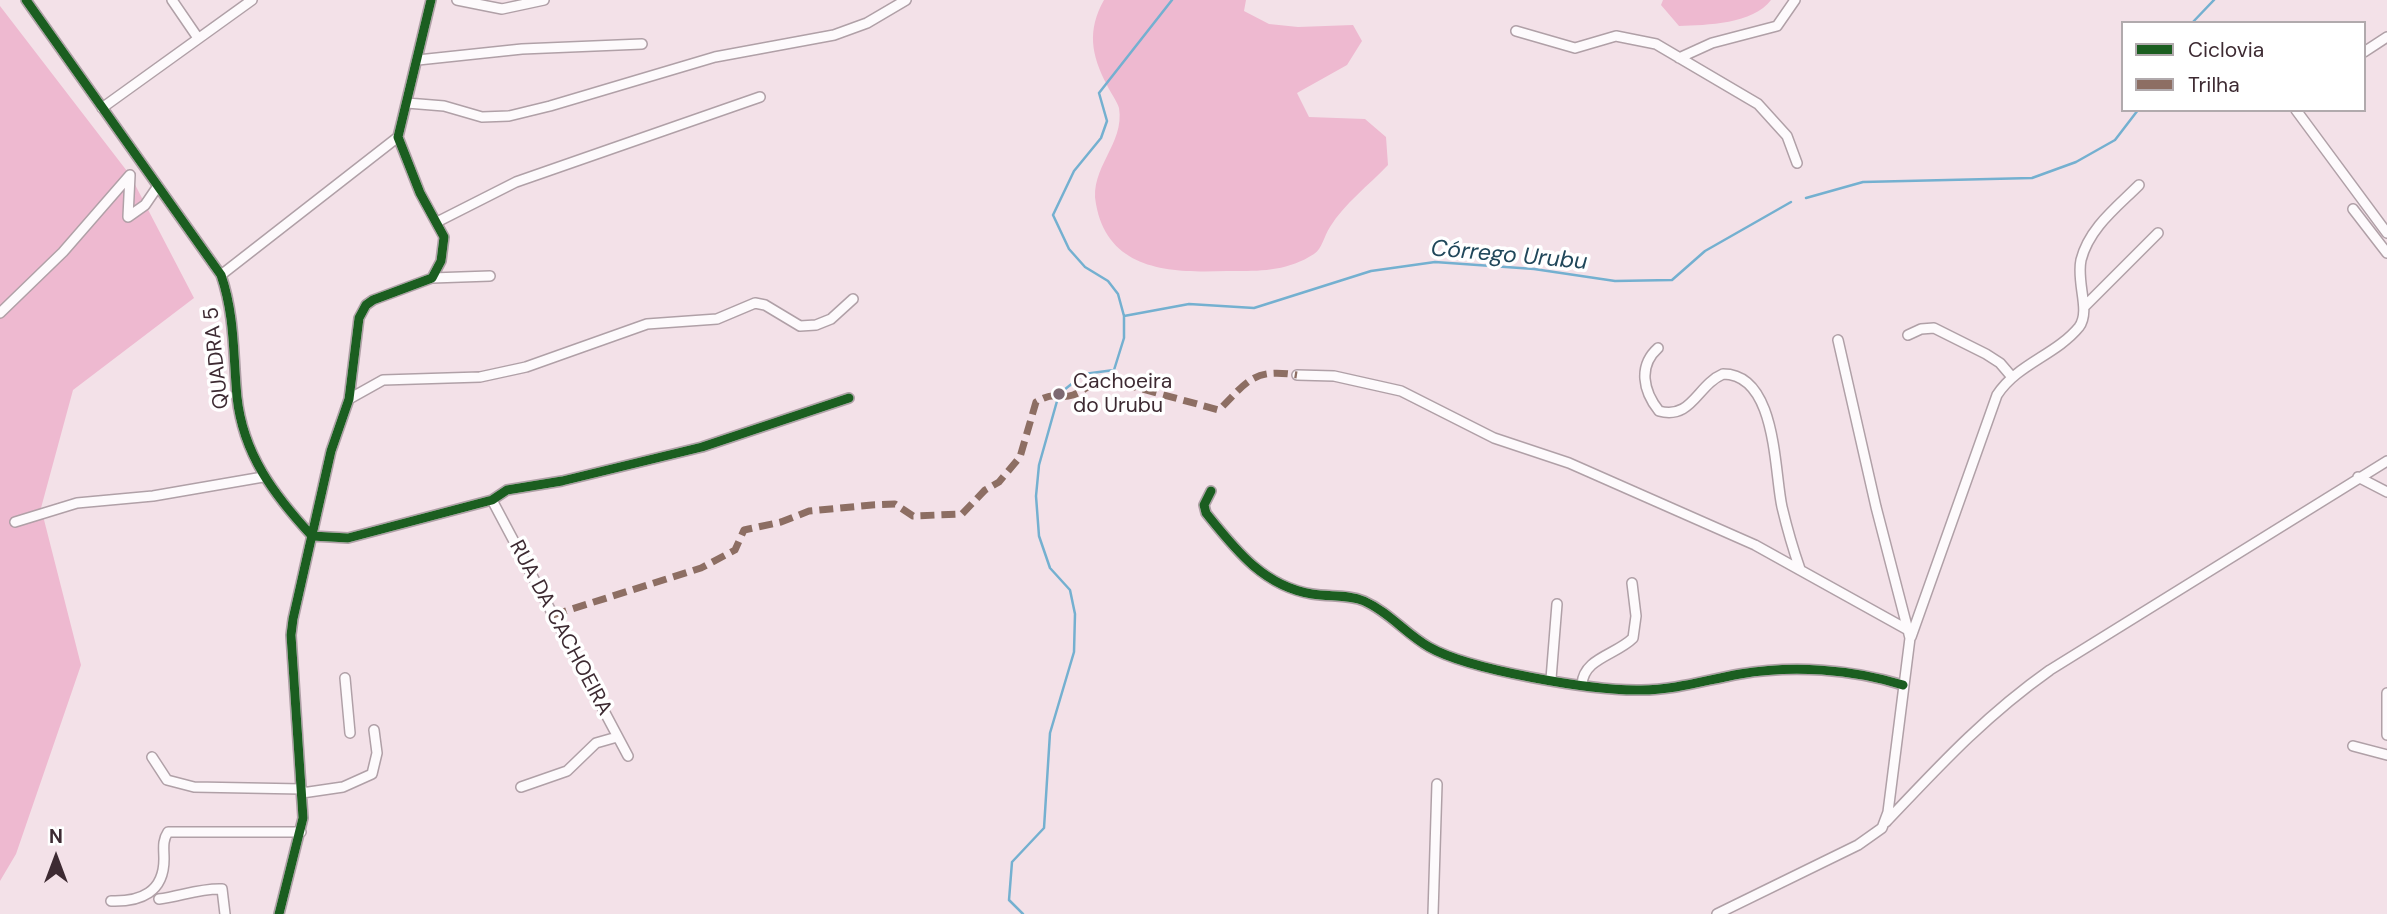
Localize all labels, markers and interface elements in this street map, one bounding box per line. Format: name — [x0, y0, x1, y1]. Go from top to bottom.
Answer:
legend — [2121, 21, 2366, 112]
text: Ciclovia — [2188, 36, 2264, 64]
text: Trilha — [2188, 71, 2240, 99]
water label: Córrego Urubu — [1430, 235, 1588, 277]
street label: QUADRA 5 — [199, 306, 235, 410]
place label: Cachoeira do Urubu — [1073, 369, 1172, 419]
marker: Cachoeira do Urubu — [1051, 386, 1067, 402]
street label: RUA DA CACHOEIRA — [503, 536, 617, 720]
north arrow — [21, 823, 91, 893]
text: N — [49, 824, 63, 849]

